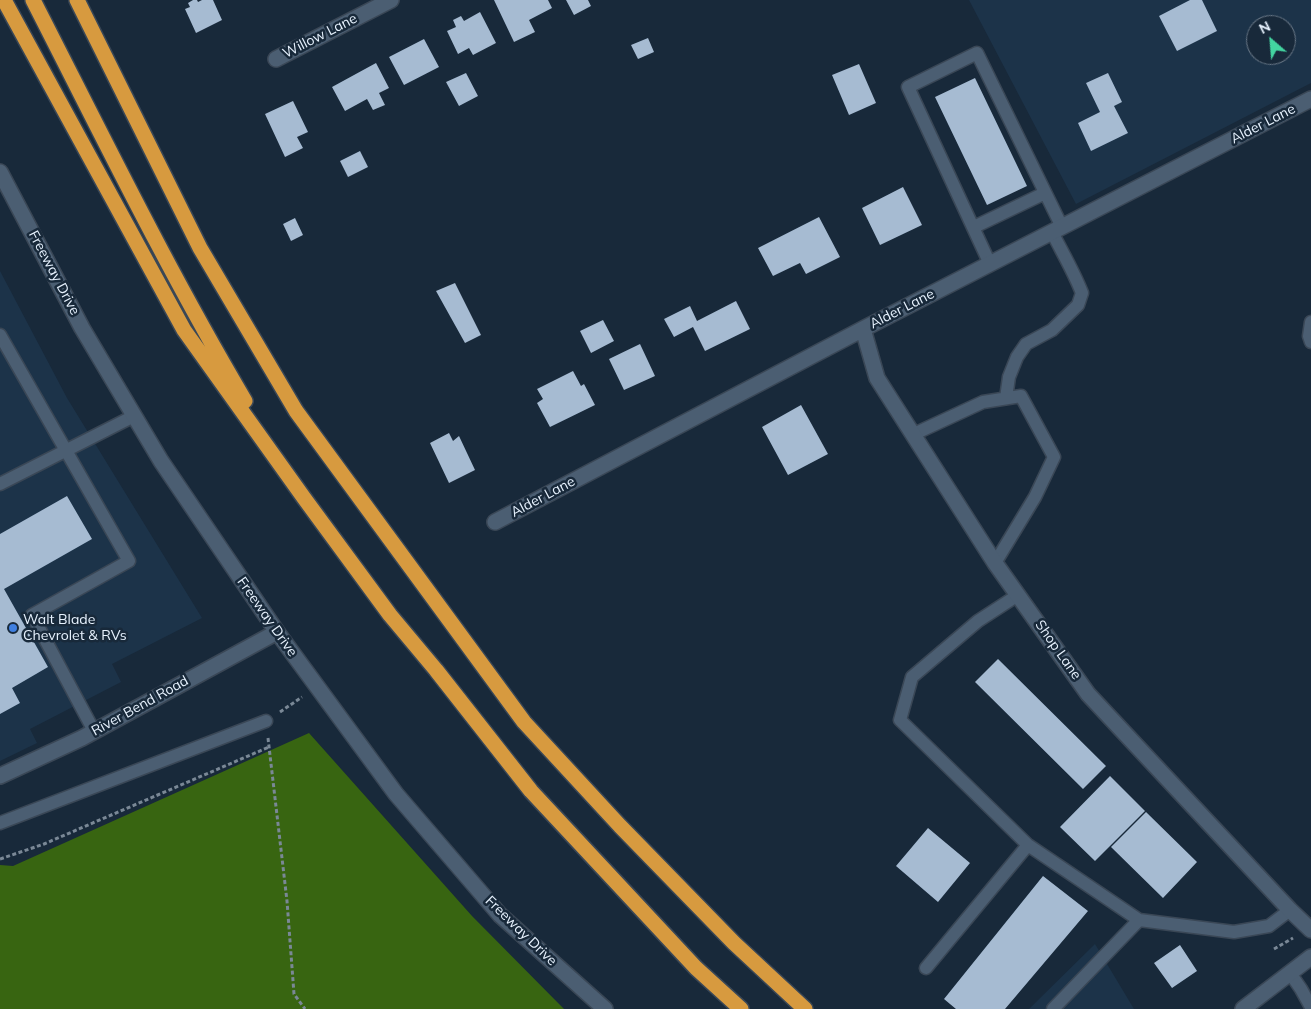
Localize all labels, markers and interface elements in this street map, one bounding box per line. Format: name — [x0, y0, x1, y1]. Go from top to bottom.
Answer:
street label: Willow Lane — [280, 10, 360, 62]
north arrow — [1246, 15, 1296, 65]
text: N — [1256, 17, 1273, 38]
street label: Alder Lane — [1228, 101, 1298, 147]
street label: Freeway Drive — [25, 228, 83, 318]
street label: Alder Lane — [867, 286, 937, 332]
street label: Alder Lane — [508, 473, 578, 521]
street label: Freeway Drive — [233, 574, 301, 660]
place label: Walt Blade Chevrolet & RVs — [23, 612, 127, 644]
street label: Shop Lane — [1031, 617, 1085, 683]
marker: Walt Blade Chevrolet & RVs — [7, 622, 19, 634]
street label: River Bend Road — [89, 672, 191, 740]
street label: Freeway Drive — [482, 893, 560, 969]

